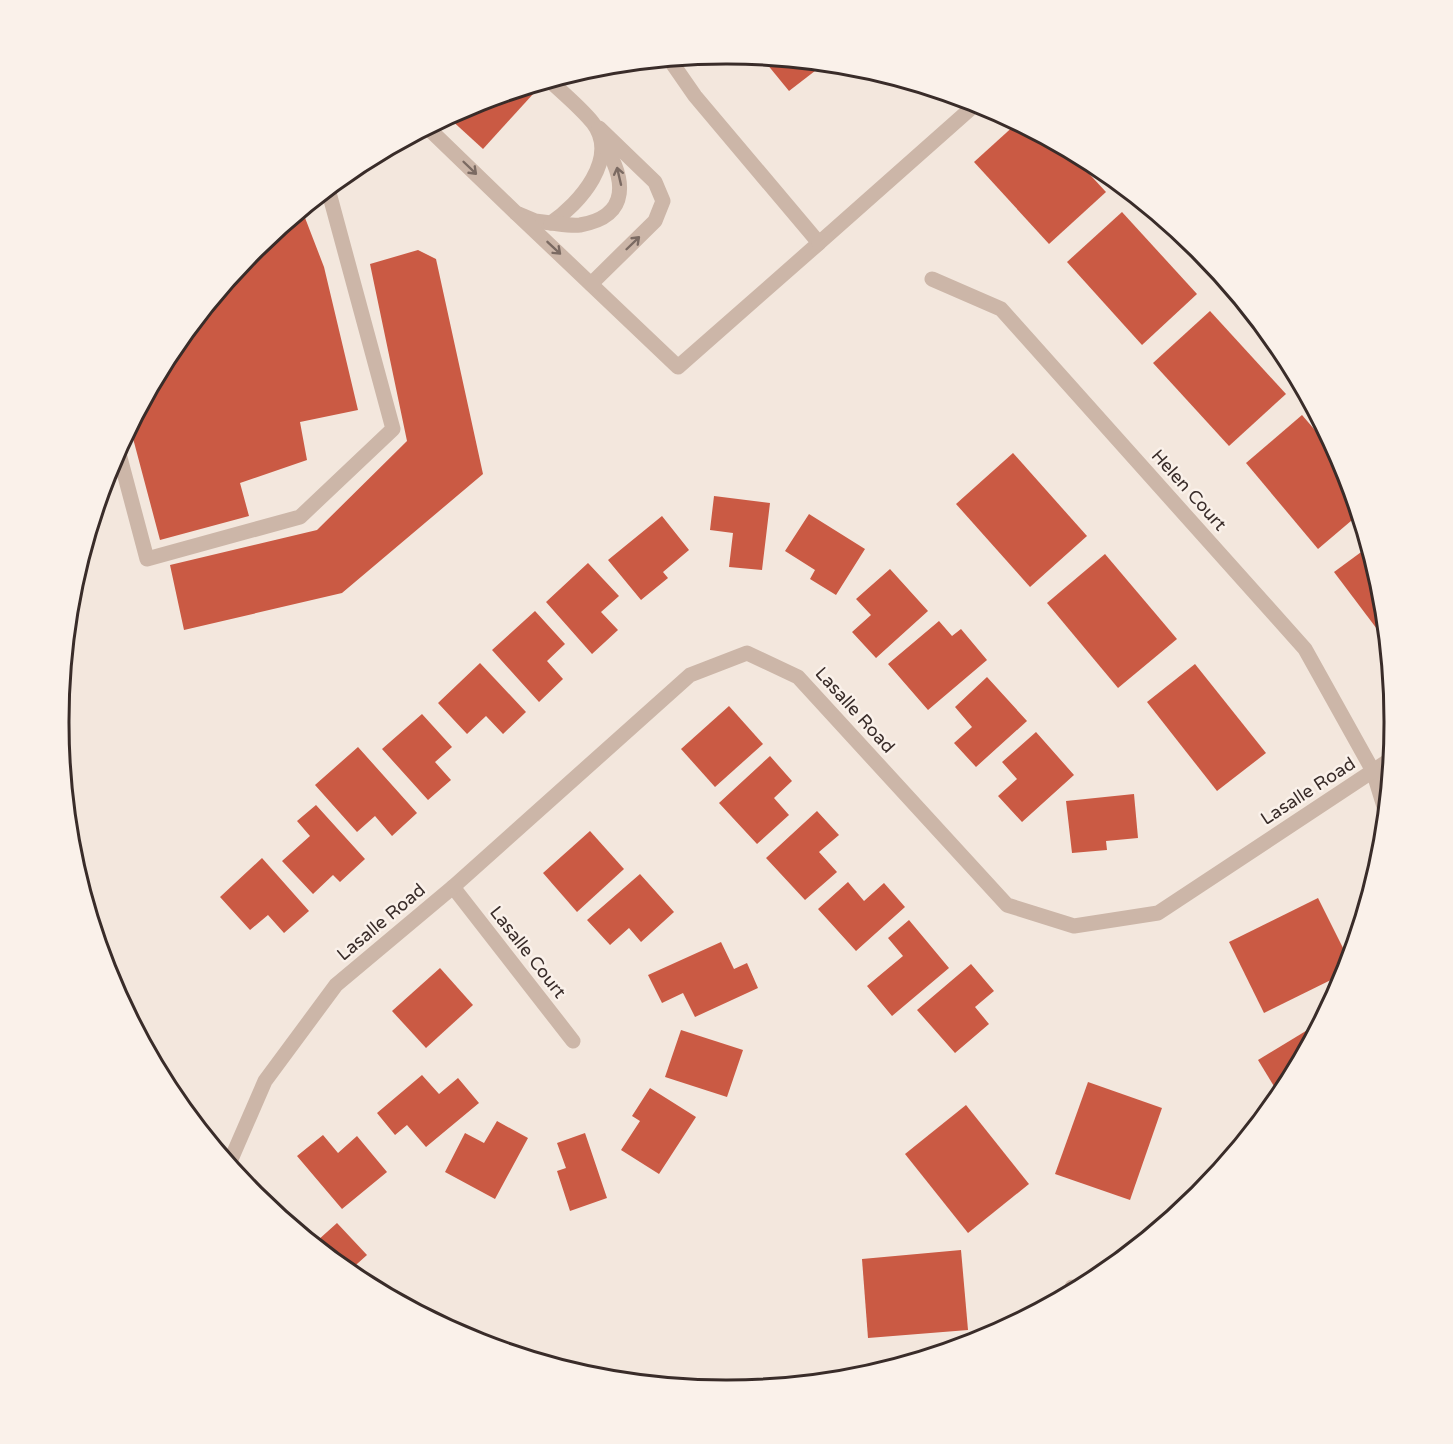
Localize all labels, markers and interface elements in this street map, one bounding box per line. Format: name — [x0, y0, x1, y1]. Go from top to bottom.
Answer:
one-way arrow — [463, 161, 478, 176]
one-way arrow — [612, 167, 624, 186]
one-way arrow — [625, 235, 640, 250]
one-way arrow — [546, 241, 561, 256]
street label: Helen Court — [1147, 445, 1231, 535]
street label: Lasalle Road — [811, 662, 899, 758]
street label: Lasalle Road — [1257, 752, 1359, 830]
street label: Lasalle Road — [332, 879, 430, 965]
street label: Lasalle Court — [485, 901, 571, 1003]

